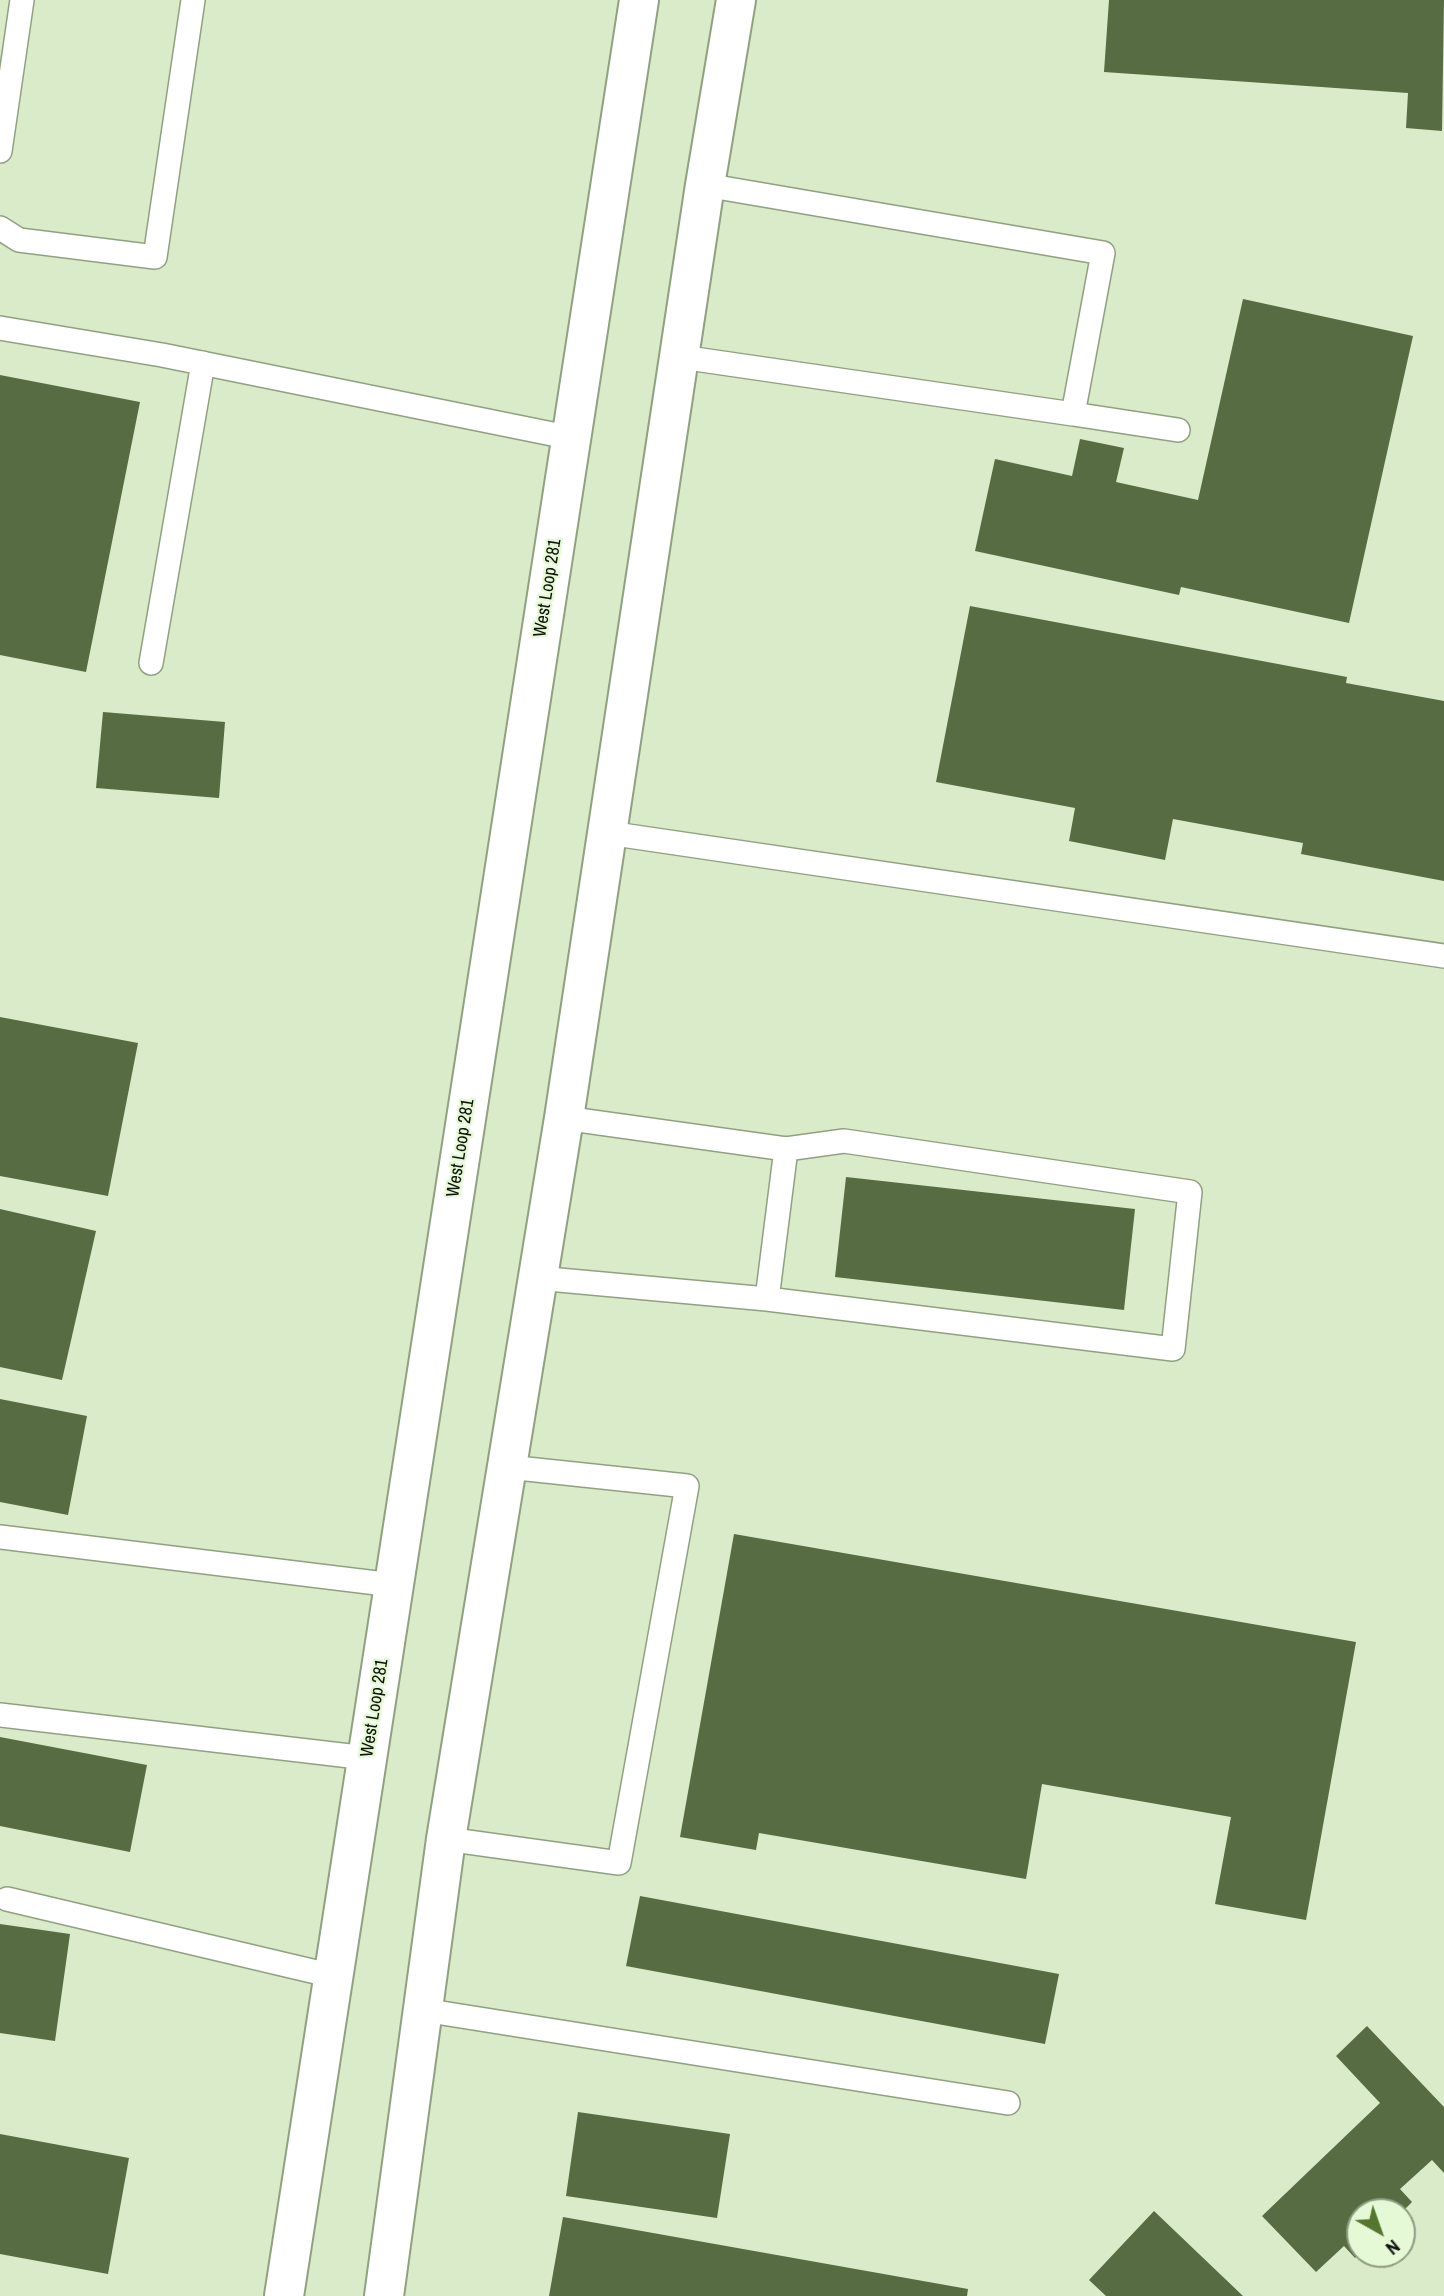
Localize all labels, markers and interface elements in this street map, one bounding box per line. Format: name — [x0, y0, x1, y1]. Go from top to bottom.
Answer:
street label: West Loop 281 — [530, 537, 566, 639]
street label: West Loop 281 — [443, 1097, 479, 1199]
street label: West Loop 281 — [357, 1657, 393, 1759]
north arrow — [1346, 2198, 1416, 2268]
text: N — [1381, 2234, 1406, 2261]

